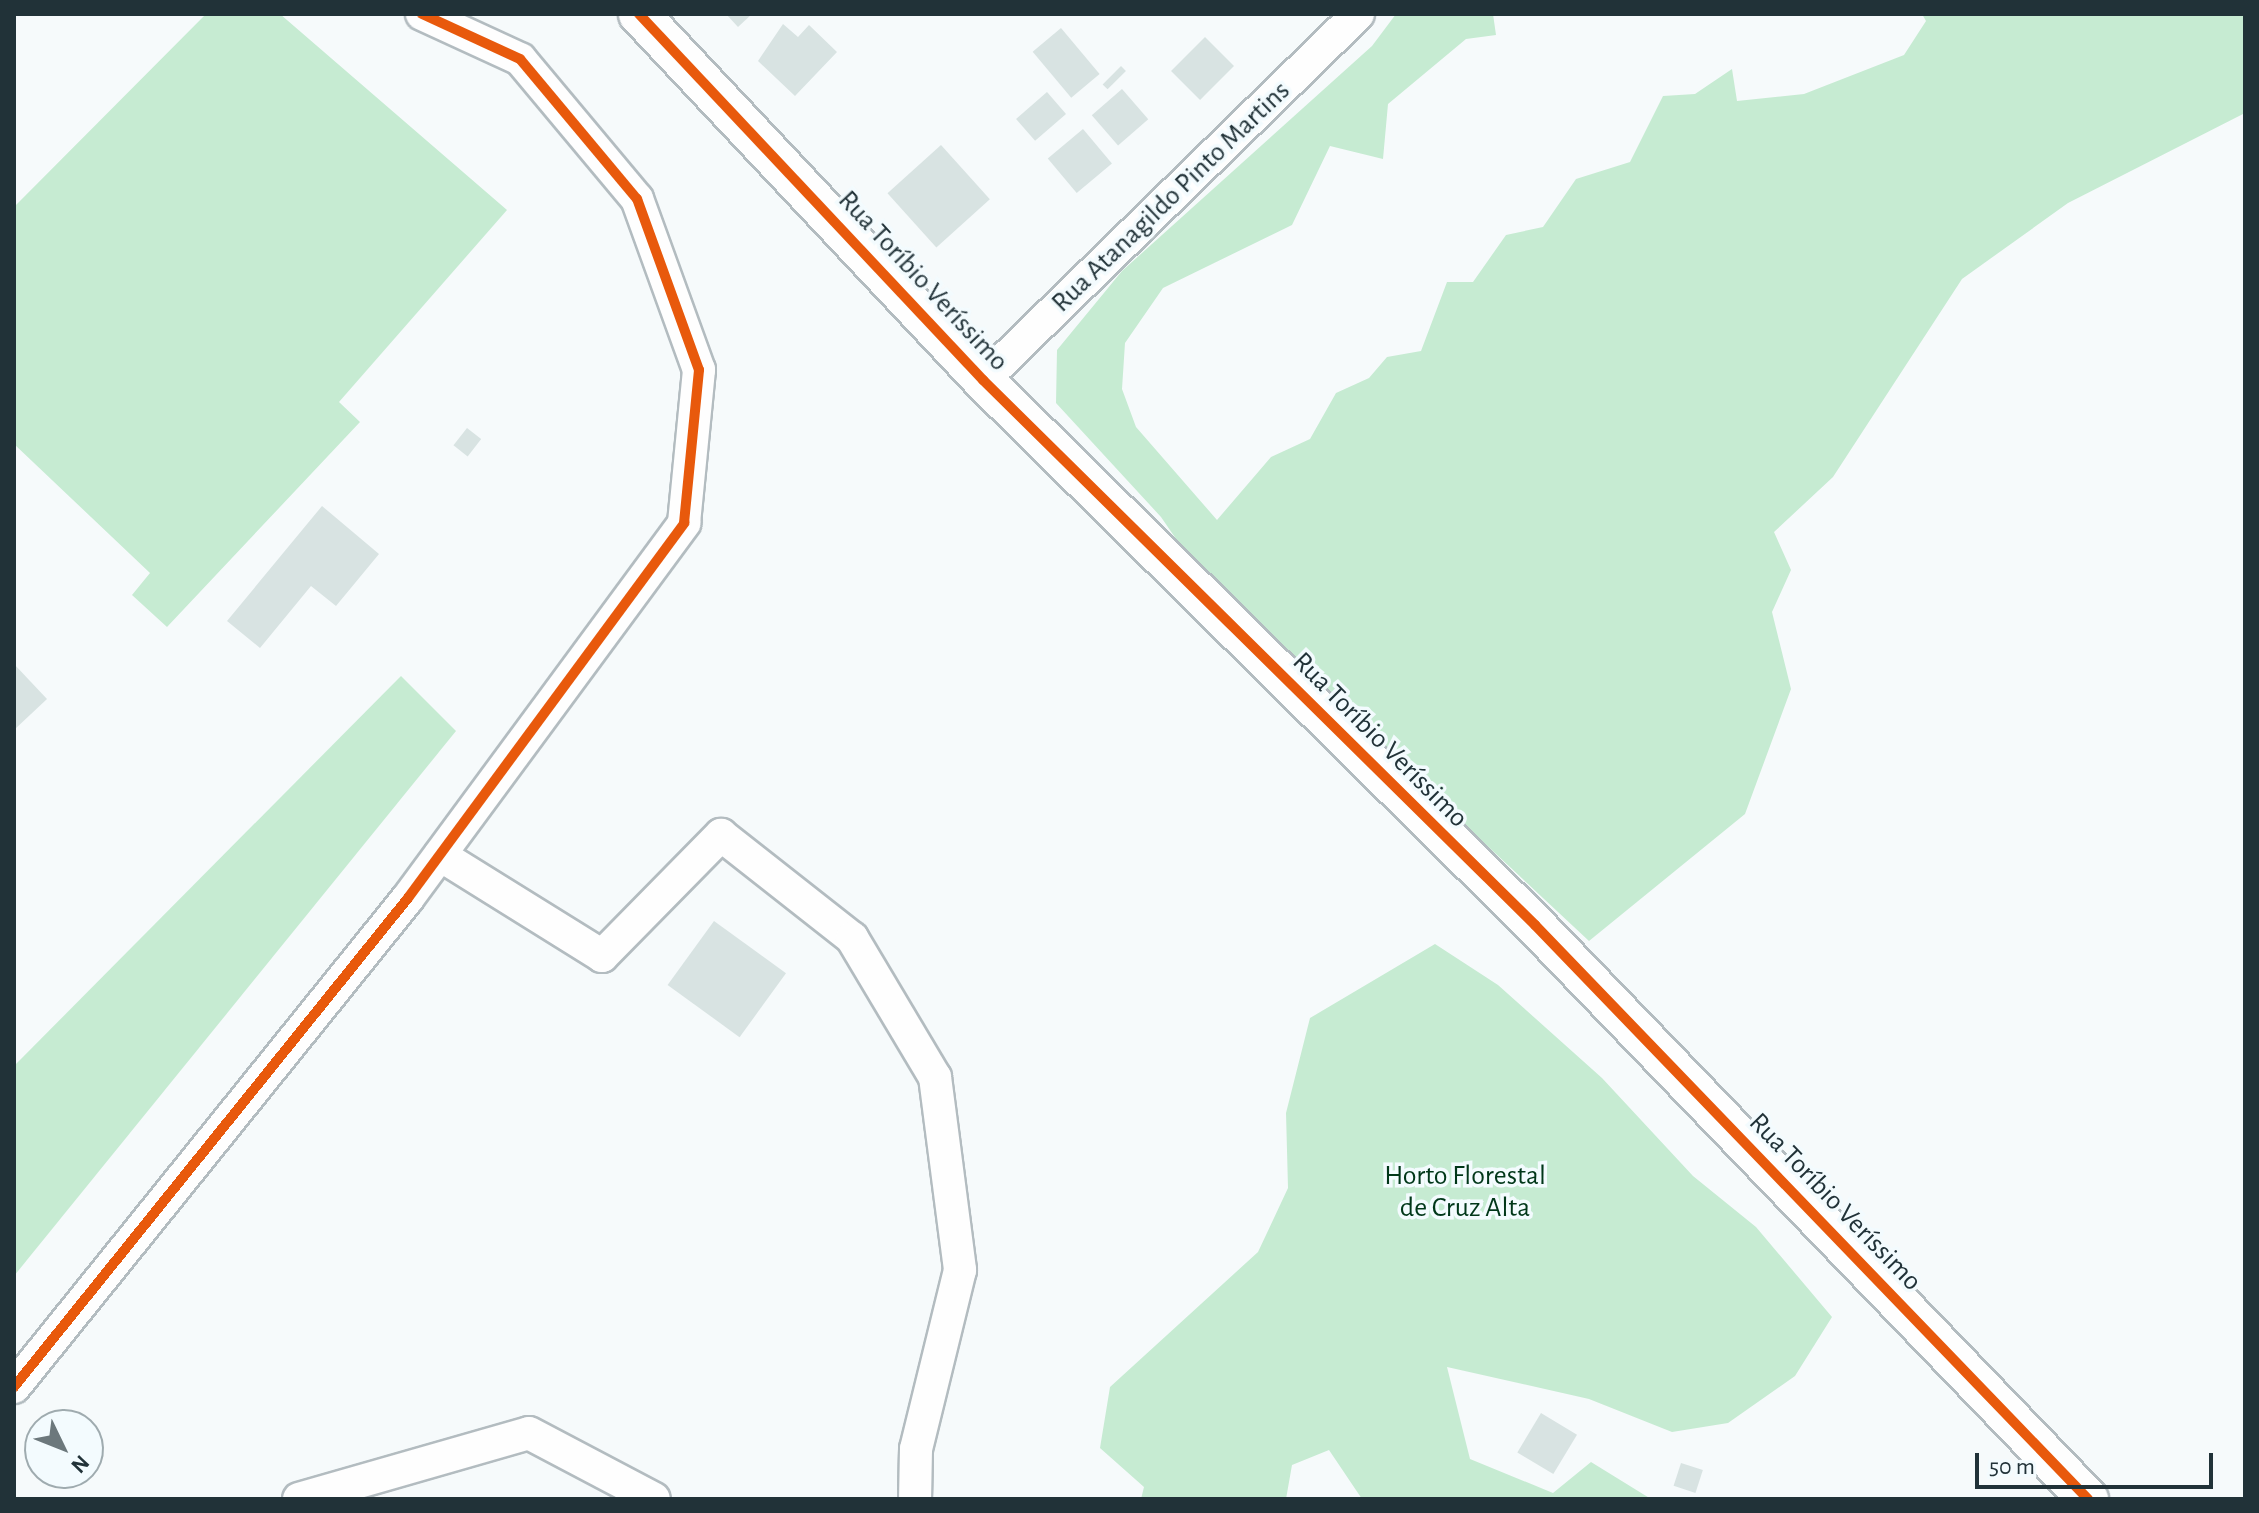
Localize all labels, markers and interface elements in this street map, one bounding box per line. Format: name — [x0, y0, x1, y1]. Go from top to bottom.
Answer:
street label: Rua Atanagildo Pinto Martins — [1045, 74, 1297, 320]
street label: Rua Toríbio Veríssimo — [831, 184, 1015, 378]
street label: Rua Toríbio Veríssimo — [1285, 645, 1475, 835]
street label: Rua Toríbio Veríssimo — [1741, 1106, 1929, 1298]
park label: Horto Florestal de Cruz Alta — [1384, 1159, 1546, 1225]
north arrow — [24, 1409, 104, 1489]
scale bar — [1979, 1437, 2217, 1487]
text: N — [67, 1451, 93, 1477]
text: 50 m — [1989, 1455, 2035, 1479]

